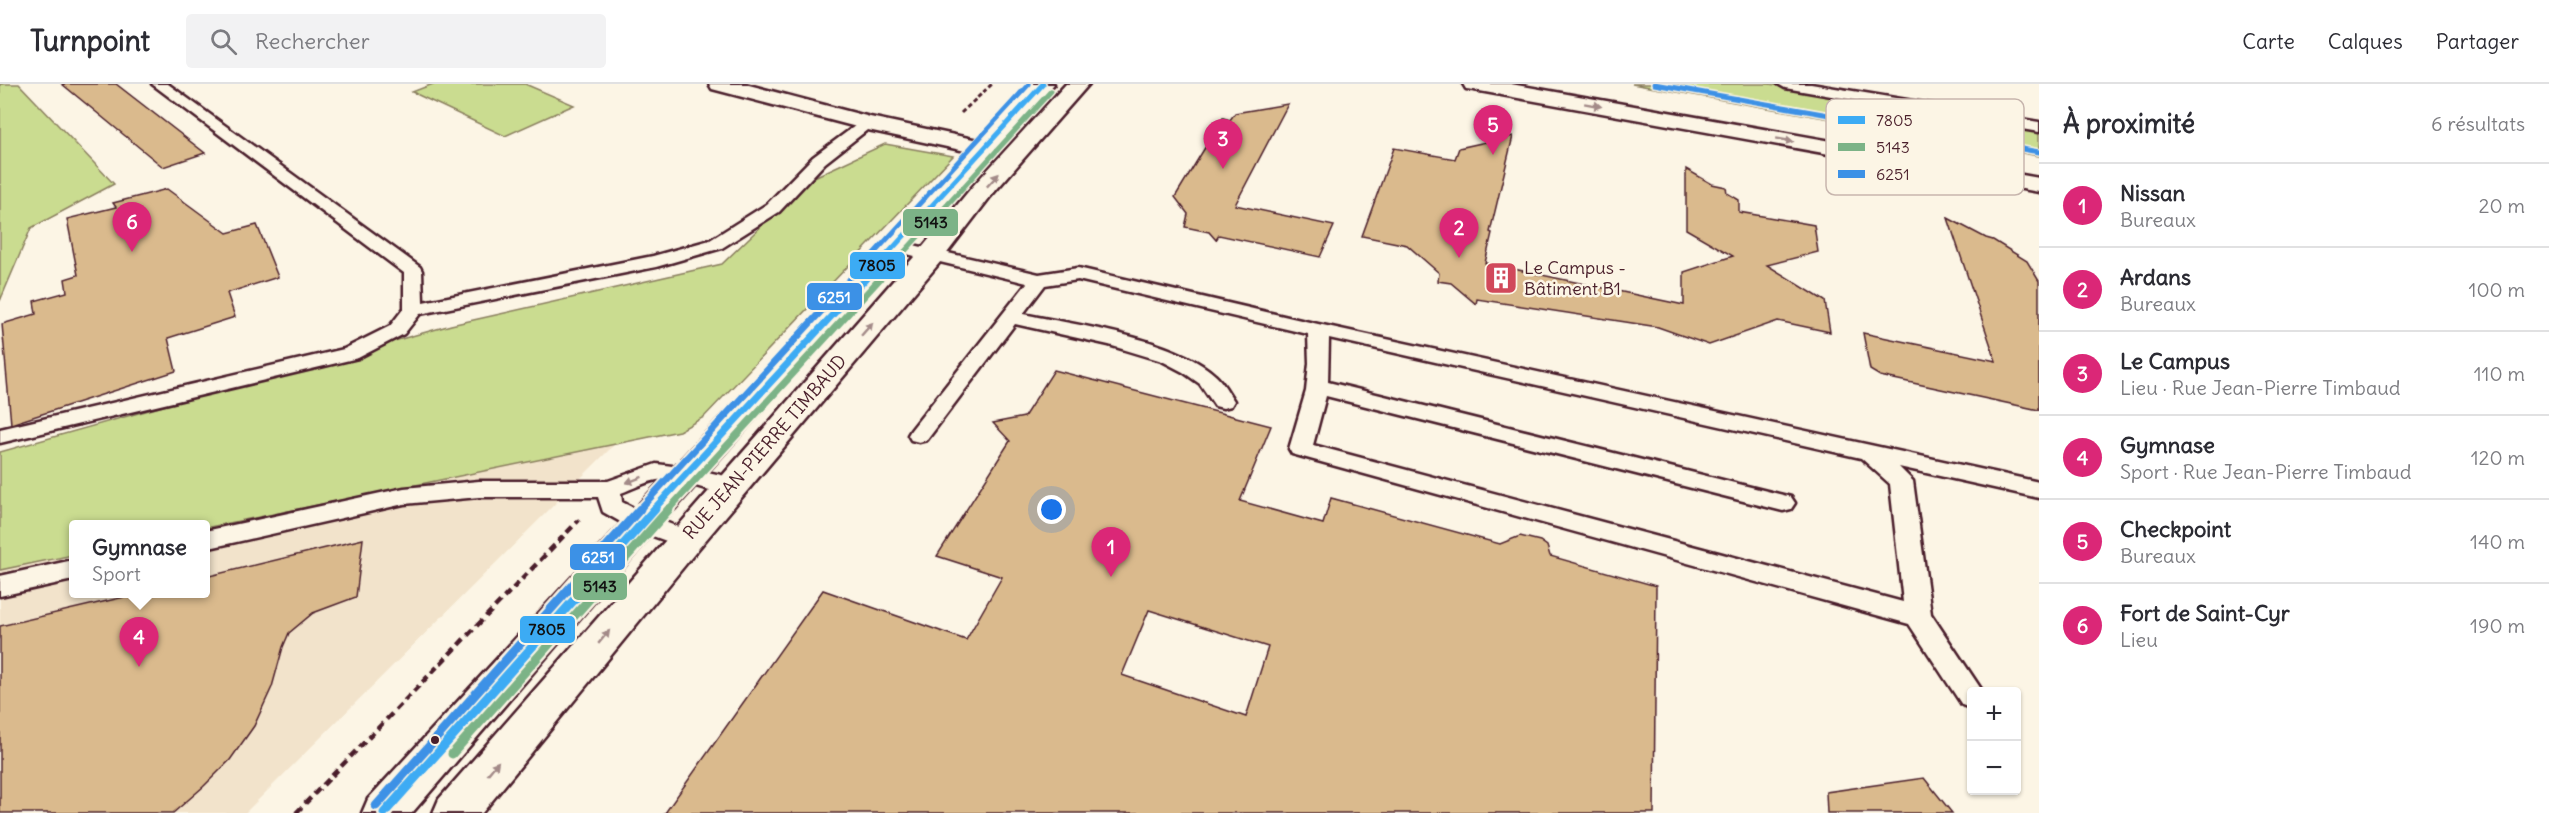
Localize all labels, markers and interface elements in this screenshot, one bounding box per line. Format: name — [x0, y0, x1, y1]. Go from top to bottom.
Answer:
search box — [186, 14, 606, 68]
text: Turnpoint — [30, 23, 150, 59]
icon: search — [207, 25, 240, 58]
text: Rechercher — [255, 27, 370, 55]
text: Carte — [2242, 28, 2295, 55]
text: Calques — [2328, 28, 2403, 55]
text: Partager — [2436, 28, 2519, 55]
legend — [1826, 99, 2024, 195]
one-way arrow — [1584, 101, 1603, 110]
pin: 5 — [1474, 106, 1512, 155]
text: À proximité — [2063, 107, 2195, 140]
text: 7805 — [1876, 110, 1913, 130]
text: 6 résultats — [2431, 111, 2525, 136]
pin: 3 — [1204, 120, 1242, 169]
one-way arrow — [1776, 136, 1795, 145]
text: 5143 — [1876, 137, 1910, 157]
text: 6251 — [1876, 164, 1910, 184]
one-way arrow — [985, 173, 999, 187]
text: Nissan — [2120, 179, 2185, 207]
text: 1 — [2079, 193, 2086, 218]
text: 20 m — [2479, 193, 2525, 218]
pin: 6 — [112, 202, 152, 252]
text: Bureaux — [2120, 207, 2196, 232]
line badge: 5143 — [902, 208, 959, 237]
pin: 2 — [1440, 208, 1478, 258]
text: 5143 — [914, 212, 948, 232]
line badge: 7805 — [849, 251, 906, 280]
text: 7805 — [859, 255, 895, 275]
place label: Le Campus - Bâtiment B1 — [1524, 256, 1626, 300]
building icon: Le Campus - Bâtiment B1 — [1483, 260, 1519, 296]
text: Ardans — [2120, 263, 2191, 291]
text: 2 — [2077, 277, 2088, 302]
text: 100 m — [2468, 277, 2525, 302]
line badge: 6251 — [806, 282, 863, 311]
text: 6251 — [817, 287, 851, 307]
text: Bureaux — [2120, 291, 2196, 316]
one-way arrow — [860, 322, 873, 337]
text: Le Campus — [2120, 347, 2230, 375]
street label: RUE JEAN-PIERRE TIMBAUD — [678, 350, 851, 544]
text: 3 — [2077, 361, 2088, 386]
text: 110 m — [2474, 361, 2525, 386]
text: Lieu · Rue Jean-Pierre Timbaud — [2120, 375, 2401, 400]
text: Gymnase — [2120, 431, 2215, 459]
text: 4 — [2077, 445, 2088, 470]
text: 120 m — [2471, 445, 2525, 470]
text: Sport · Rue Jean-Pierre Timbaud — [2120, 459, 2411, 484]
one-way arrow — [625, 475, 643, 485]
your location — [1037, 495, 1066, 524]
text: Checkpoint — [2120, 515, 2231, 543]
popup — [69, 520, 210, 598]
pin: 1 — [1092, 528, 1130, 577]
text: 5 — [2077, 529, 2088, 554]
text: 140 m — [2470, 529, 2525, 554]
text: Gymnase — [92, 533, 187, 561]
line badge: 6251 — [569, 543, 626, 571]
text: Bureaux — [2120, 543, 2196, 568]
text: 6251 — [581, 547, 615, 567]
text: Sport — [92, 561, 141, 586]
line badge: 5143 — [572, 572, 628, 601]
text: 5143 — [583, 576, 617, 596]
text: Fort de Saint-Cyr — [2120, 599, 2290, 627]
text: 6 — [2077, 613, 2088, 638]
text: 190 m — [2470, 613, 2525, 638]
line badge: 7805 — [519, 615, 576, 644]
pin: 4 — [120, 618, 158, 667]
text: 7805 — [529, 619, 565, 639]
text: Lieu — [2120, 627, 2158, 652]
one-way arrow — [597, 630, 610, 645]
map controls — [1967, 687, 2021, 795]
button: + — [1967, 687, 2021, 741]
unlabelled marker — [429, 734, 441, 746]
button: − — [1967, 741, 2021, 795]
one-way arrow — [486, 760, 499, 776]

